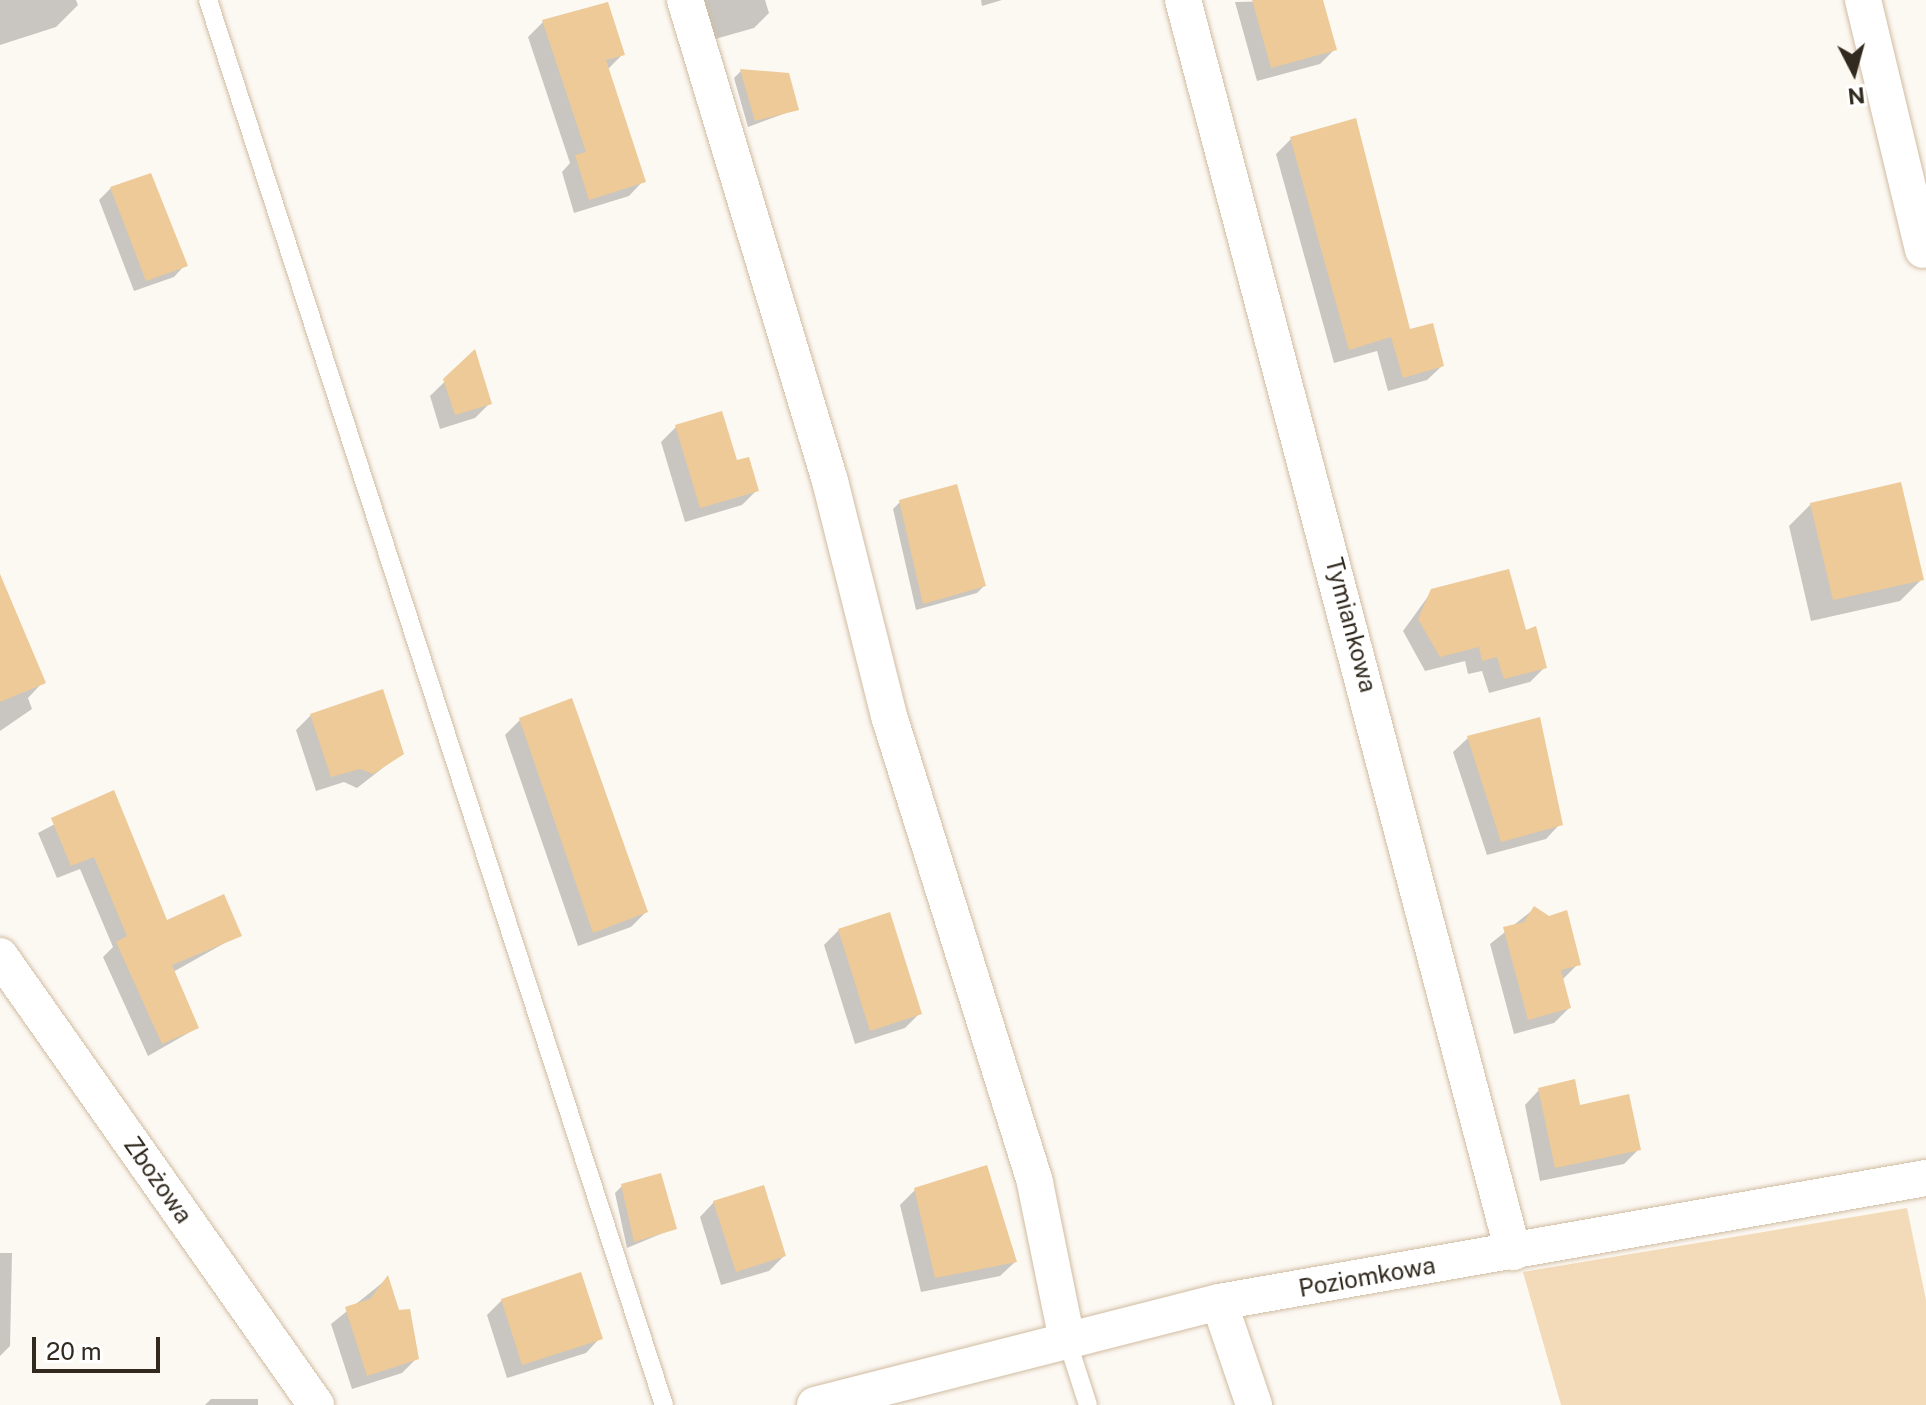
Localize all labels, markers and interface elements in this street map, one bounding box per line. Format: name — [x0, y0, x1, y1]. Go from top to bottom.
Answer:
north arrow — [1814, 32, 1894, 112]
text: N — [1847, 82, 1866, 110]
street label: Tymiankowa — [1319, 555, 1383, 695]
street label: Zbożowa — [118, 1131, 198, 1229]
street label: Poziomkowa — [1296, 1251, 1438, 1303]
scale bar — [36, 1321, 164, 1371]
text: 20 m — [46, 1337, 102, 1365]

